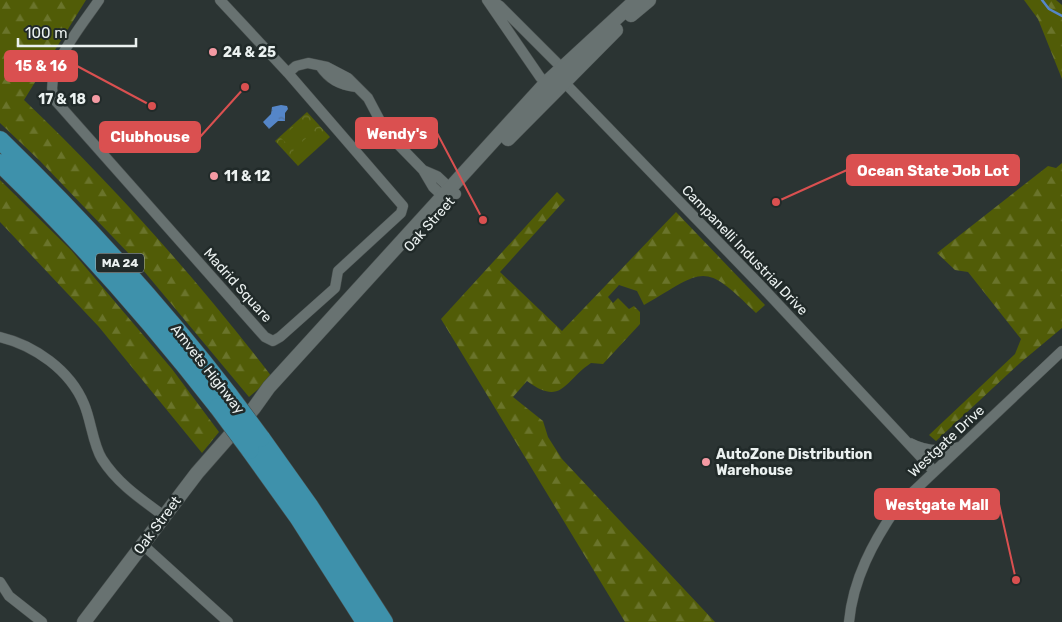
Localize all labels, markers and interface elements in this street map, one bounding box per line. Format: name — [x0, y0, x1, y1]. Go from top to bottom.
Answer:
scale bar — [18, 15, 135, 47]
text: 100 m — [25, 24, 67, 42]
place label: 24 & 25 — [223, 44, 276, 61]
marker: 24 & 25 — [207, 46, 219, 58]
callout: 15 & 16 — [5, 51, 77, 81]
text: 15 & 16 — [15, 57, 67, 75]
place label: 17 & 18 — [38, 91, 86, 108]
marker: 17 & 18 — [90, 93, 102, 105]
callout: Wendy's — [356, 118, 437, 148]
callout: Clubhouse — [100, 122, 200, 152]
text: Wendy's — [367, 125, 427, 143]
text: Clubhouse — [110, 128, 190, 146]
callout: Ocean State Job Lot — [847, 155, 1019, 185]
text: Ocean State Job Lot — [857, 162, 1009, 180]
place label: 11 & 12 — [224, 168, 270, 185]
marker: 11 & 12 — [208, 170, 220, 182]
street label: Campanelli Industrial Drive — [678, 182, 811, 319]
street label: Oak Street — [400, 193, 459, 255]
street label: Madrid Square — [200, 245, 275, 326]
road number: MA 24 — [96, 254, 144, 272]
street label: Amvets Highway — [167, 321, 248, 418]
street label: Westgate Drive — [905, 402, 988, 481]
place label: AutoZone Distribution Warehouse — [716, 446, 872, 479]
marker: AutoZone Distribution Warehouse — [700, 456, 712, 468]
callout: Westgate Mall — [875, 489, 999, 519]
street label: Oak Street — [130, 493, 185, 558]
text: Westgate Mall — [885, 496, 989, 514]

